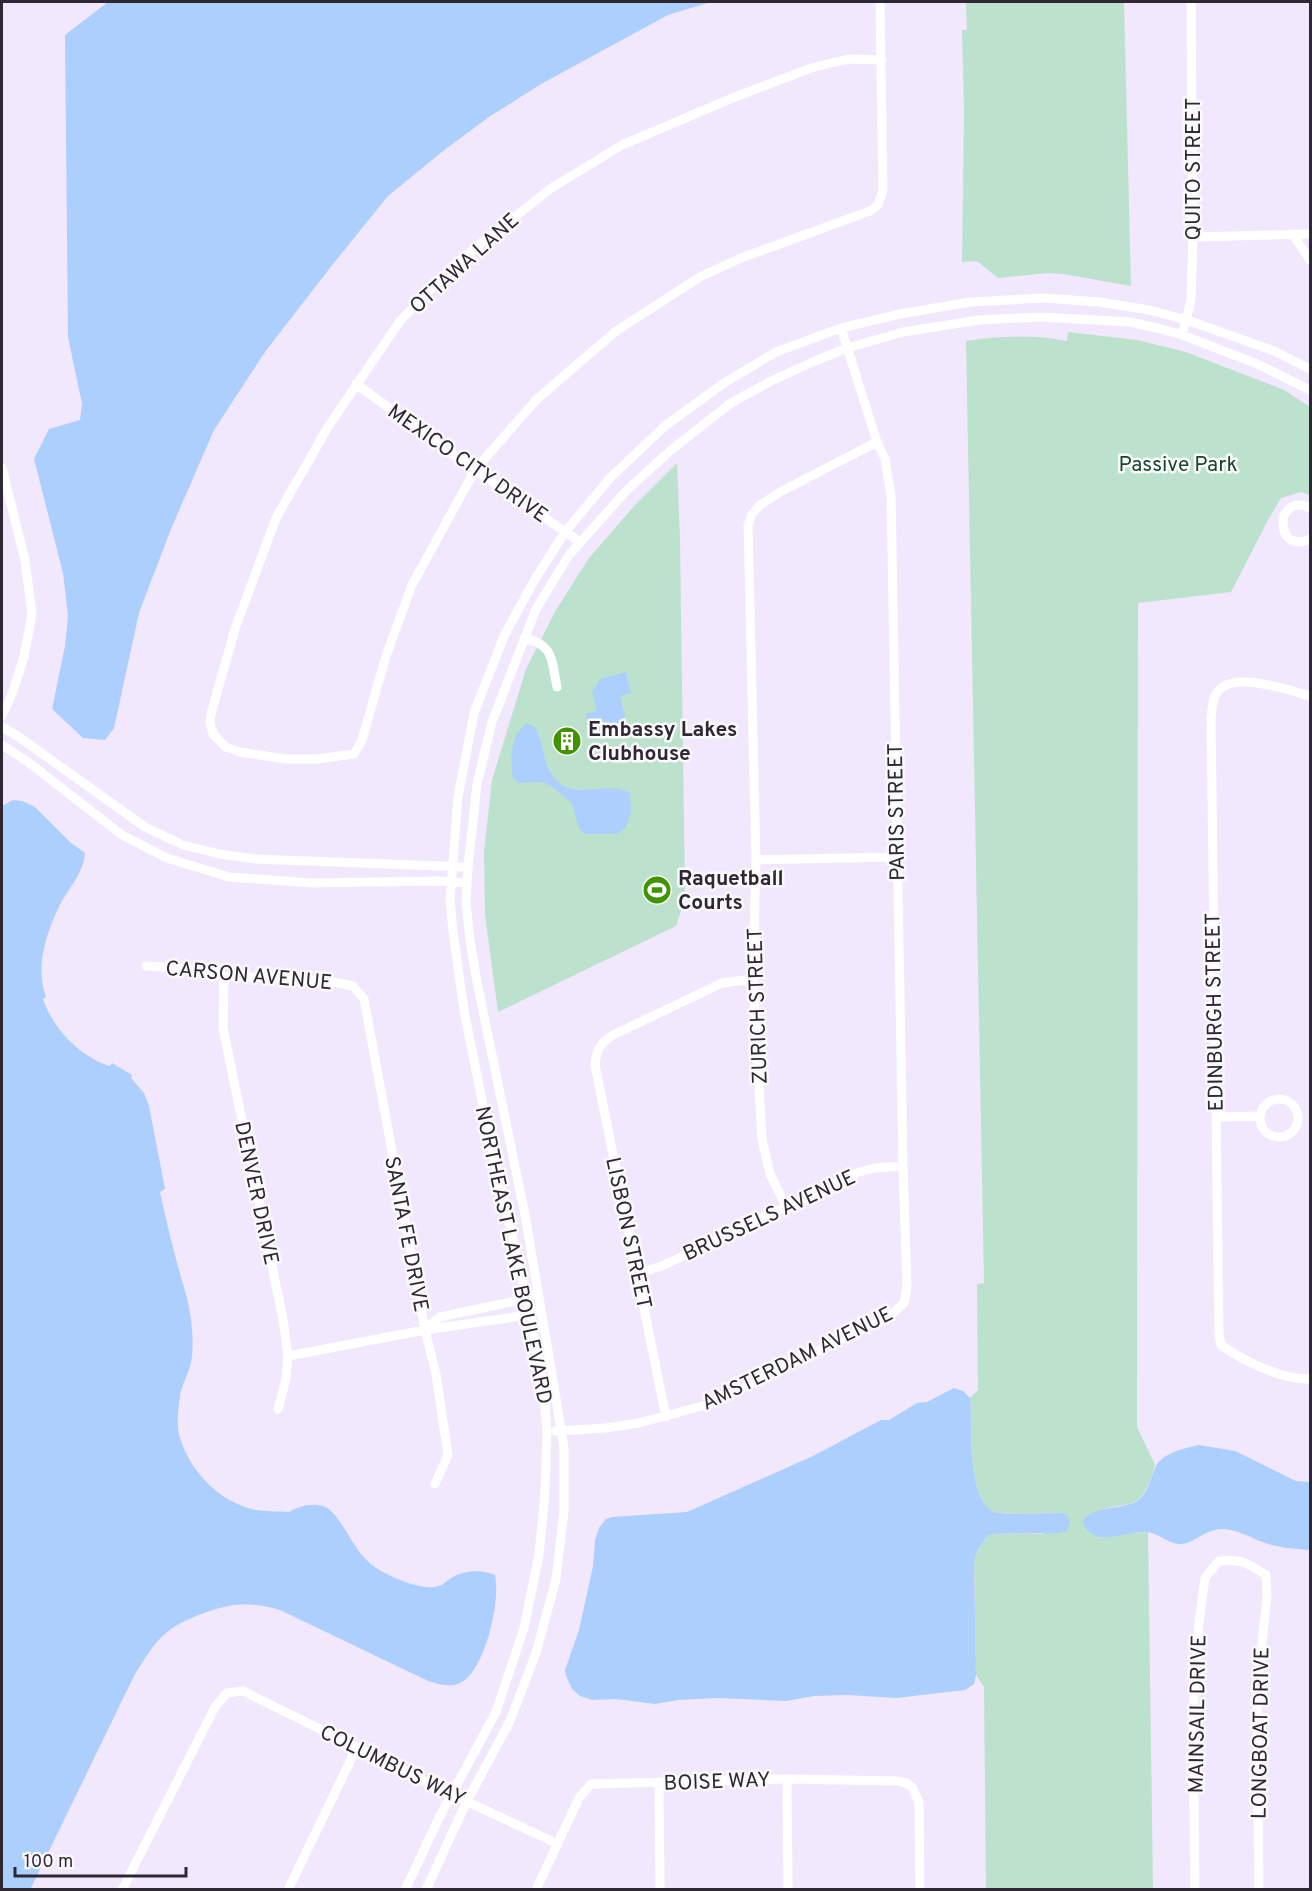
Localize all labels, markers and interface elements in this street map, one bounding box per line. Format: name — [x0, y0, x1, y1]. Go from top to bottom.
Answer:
street label: QUITO STREET — [1181, 98, 1208, 240]
street label: OTTAWA LANE — [405, 208, 525, 320]
street label: MEXICO CITY DRIVE — [382, 399, 553, 530]
park label: Passive Park — [1118, 452, 1238, 479]
place label: Embassy Lakes Clubhouse — [588, 717, 737, 768]
building icon: Embassy Lakes Clubhouse — [551, 725, 583, 757]
street label: PARIS STREET — [883, 743, 912, 881]
place label: Raquetball Courts — [678, 866, 784, 917]
sports icon: Raquetball Courts — [641, 874, 673, 906]
street label: EDINBURGH STREET — [1200, 912, 1231, 1112]
street label: ZURICH STREET — [742, 927, 775, 1085]
street label: CARSON AVENUE — [164, 956, 333, 997]
street label: NORTHEAST LAKE BOULEVARD — [468, 1104, 557, 1407]
street label: DENVER DRIVE — [227, 1119, 284, 1268]
street label: SANTA FE DRIVE — [377, 1154, 434, 1314]
street label: LISBON STREET — [598, 1155, 657, 1312]
street label: BRUSSELS AVENUE — [679, 1164, 860, 1268]
street label: AMSTERDAM AVENUE — [698, 1301, 898, 1417]
street label: MAINSAIL DRIVE — [1184, 1634, 1213, 1794]
street label: LONGBOAT DRIVE — [1246, 1647, 1277, 1820]
street label: COLUMBUS WAY — [315, 1719, 470, 1813]
street label: BOISE WAY — [663, 1767, 771, 1798]
scale bar — [15, 1840, 186, 1878]
text: 100 m — [24, 1851, 73, 1874]

